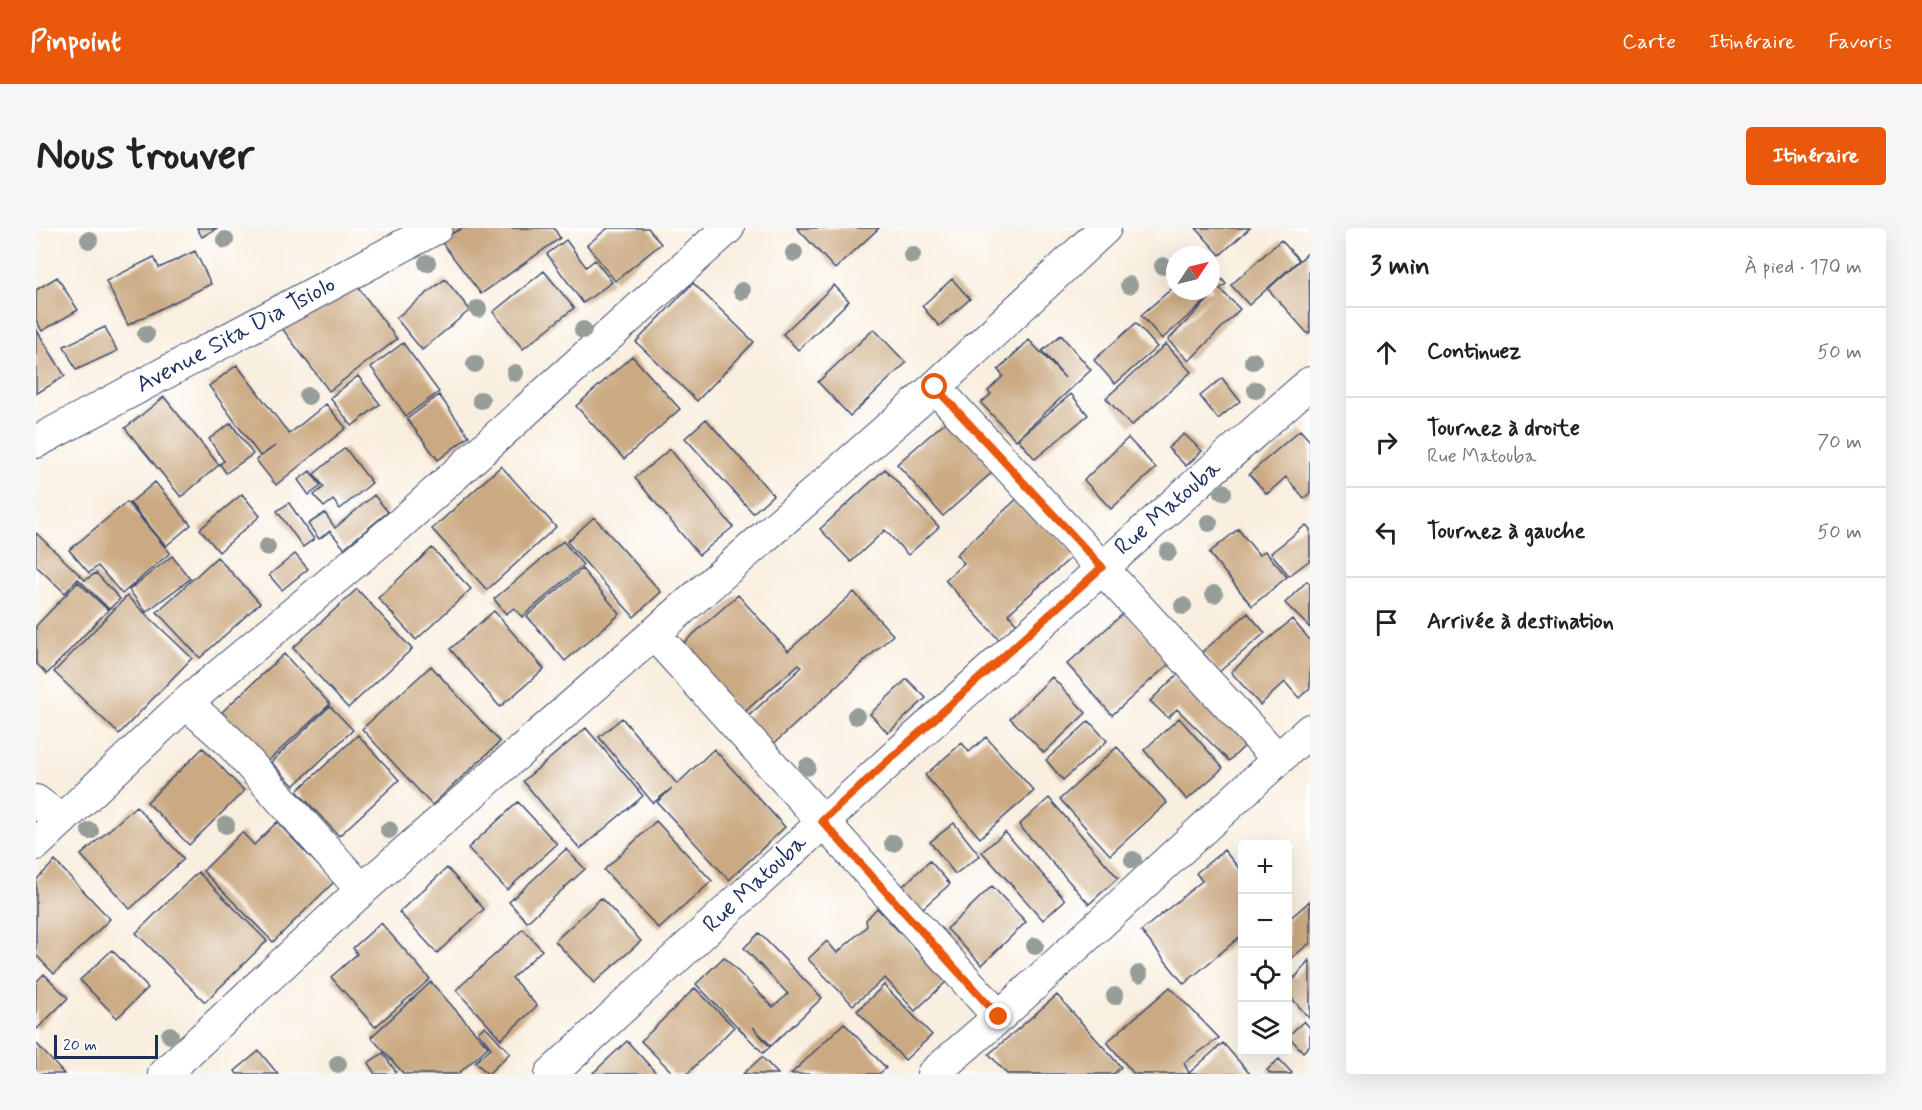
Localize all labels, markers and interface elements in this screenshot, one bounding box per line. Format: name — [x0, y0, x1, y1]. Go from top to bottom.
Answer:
text: Pinpoint — [30, 24, 121, 61]
text: Carte — [1622, 28, 1676, 56]
text: Itinéraire — [1709, 28, 1795, 56]
text: Favoris — [1828, 28, 1892, 56]
button: Itinéraire — [1746, 127, 1886, 185]
text: Nous trouver — [36, 129, 254, 184]
north arrow — [1166, 246, 1220, 300]
text: 3 min — [1370, 250, 1430, 284]
text: À pied · 170 m — [1744, 254, 1862, 281]
street label: Avenue Sita Dia Tsiolo — [131, 269, 341, 401]
icon: ahead — [1370, 336, 1403, 369]
text: Continuez — [1427, 338, 1521, 366]
text: 50 m — [1817, 339, 1862, 366]
route start — [921, 373, 947, 399]
text: Tournez à droite — [1427, 415, 1580, 443]
icon: right — [1370, 426, 1403, 459]
text: 70 m — [1817, 429, 1862, 456]
text: Rue Matouba — [1427, 443, 1536, 470]
street label: Rue Matouba — [1108, 453, 1228, 563]
icon: left — [1370, 516, 1403, 549]
text: Tournez à gauche — [1427, 518, 1585, 546]
text: 50 m — [1817, 519, 1862, 546]
icon: arrive — [1370, 606, 1403, 639]
text: Arrivée à destination — [1427, 608, 1614, 636]
street label: Rue Matouba — [696, 828, 814, 940]
map controls — [1238, 840, 1292, 1056]
button: + — [1238, 840, 1292, 894]
button: − — [1238, 894, 1292, 948]
button: locate — [1238, 948, 1292, 1002]
button: layers — [1238, 1002, 1292, 1056]
route end — [985, 1003, 1011, 1029]
scale bar — [54, 1032, 158, 1060]
text: 20 m — [63, 1035, 97, 1056]

